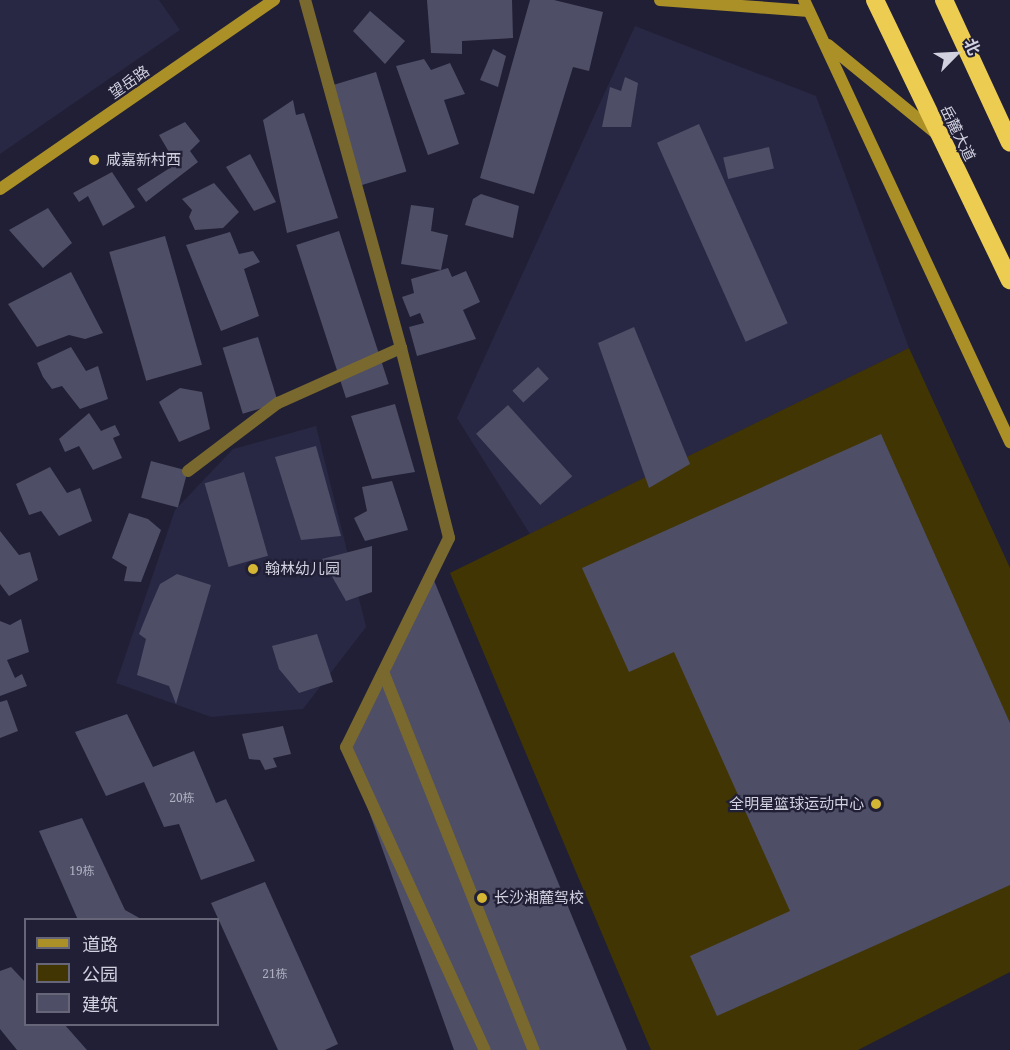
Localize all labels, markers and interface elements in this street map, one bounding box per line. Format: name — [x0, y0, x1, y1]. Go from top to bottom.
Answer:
north arrow — [926, 24, 986, 84]
text: 北 — [959, 35, 986, 58]
street label: 望岳路 — [105, 62, 153, 102]
street label: 岳麓大道 — [937, 102, 979, 164]
place label: 咸嘉新村西 — [106, 151, 181, 169]
marker: 咸嘉新村西 — [87, 153, 101, 167]
place label: 翰林幼儿园 — [265, 560, 340, 578]
marker: 翰林幼儿园 — [246, 562, 260, 576]
house number: 20栋 — [169, 791, 195, 805]
place label: 全明星篮球运动中心 — [729, 795, 864, 813]
marker: 全明星篮球运动中心 — [869, 797, 883, 811]
house number: 19栋 — [69, 864, 95, 878]
place label: 长沙湘麓驾校 — [494, 889, 584, 907]
marker: 长沙湘麓驾校 — [475, 891, 489, 905]
legend — [24, 918, 219, 1026]
text: 道路 — [82, 932, 118, 956]
text: 公园 — [82, 962, 118, 986]
house number: 21栋 — [262, 967, 288, 981]
text: 建筑 — [82, 992, 118, 1016]

